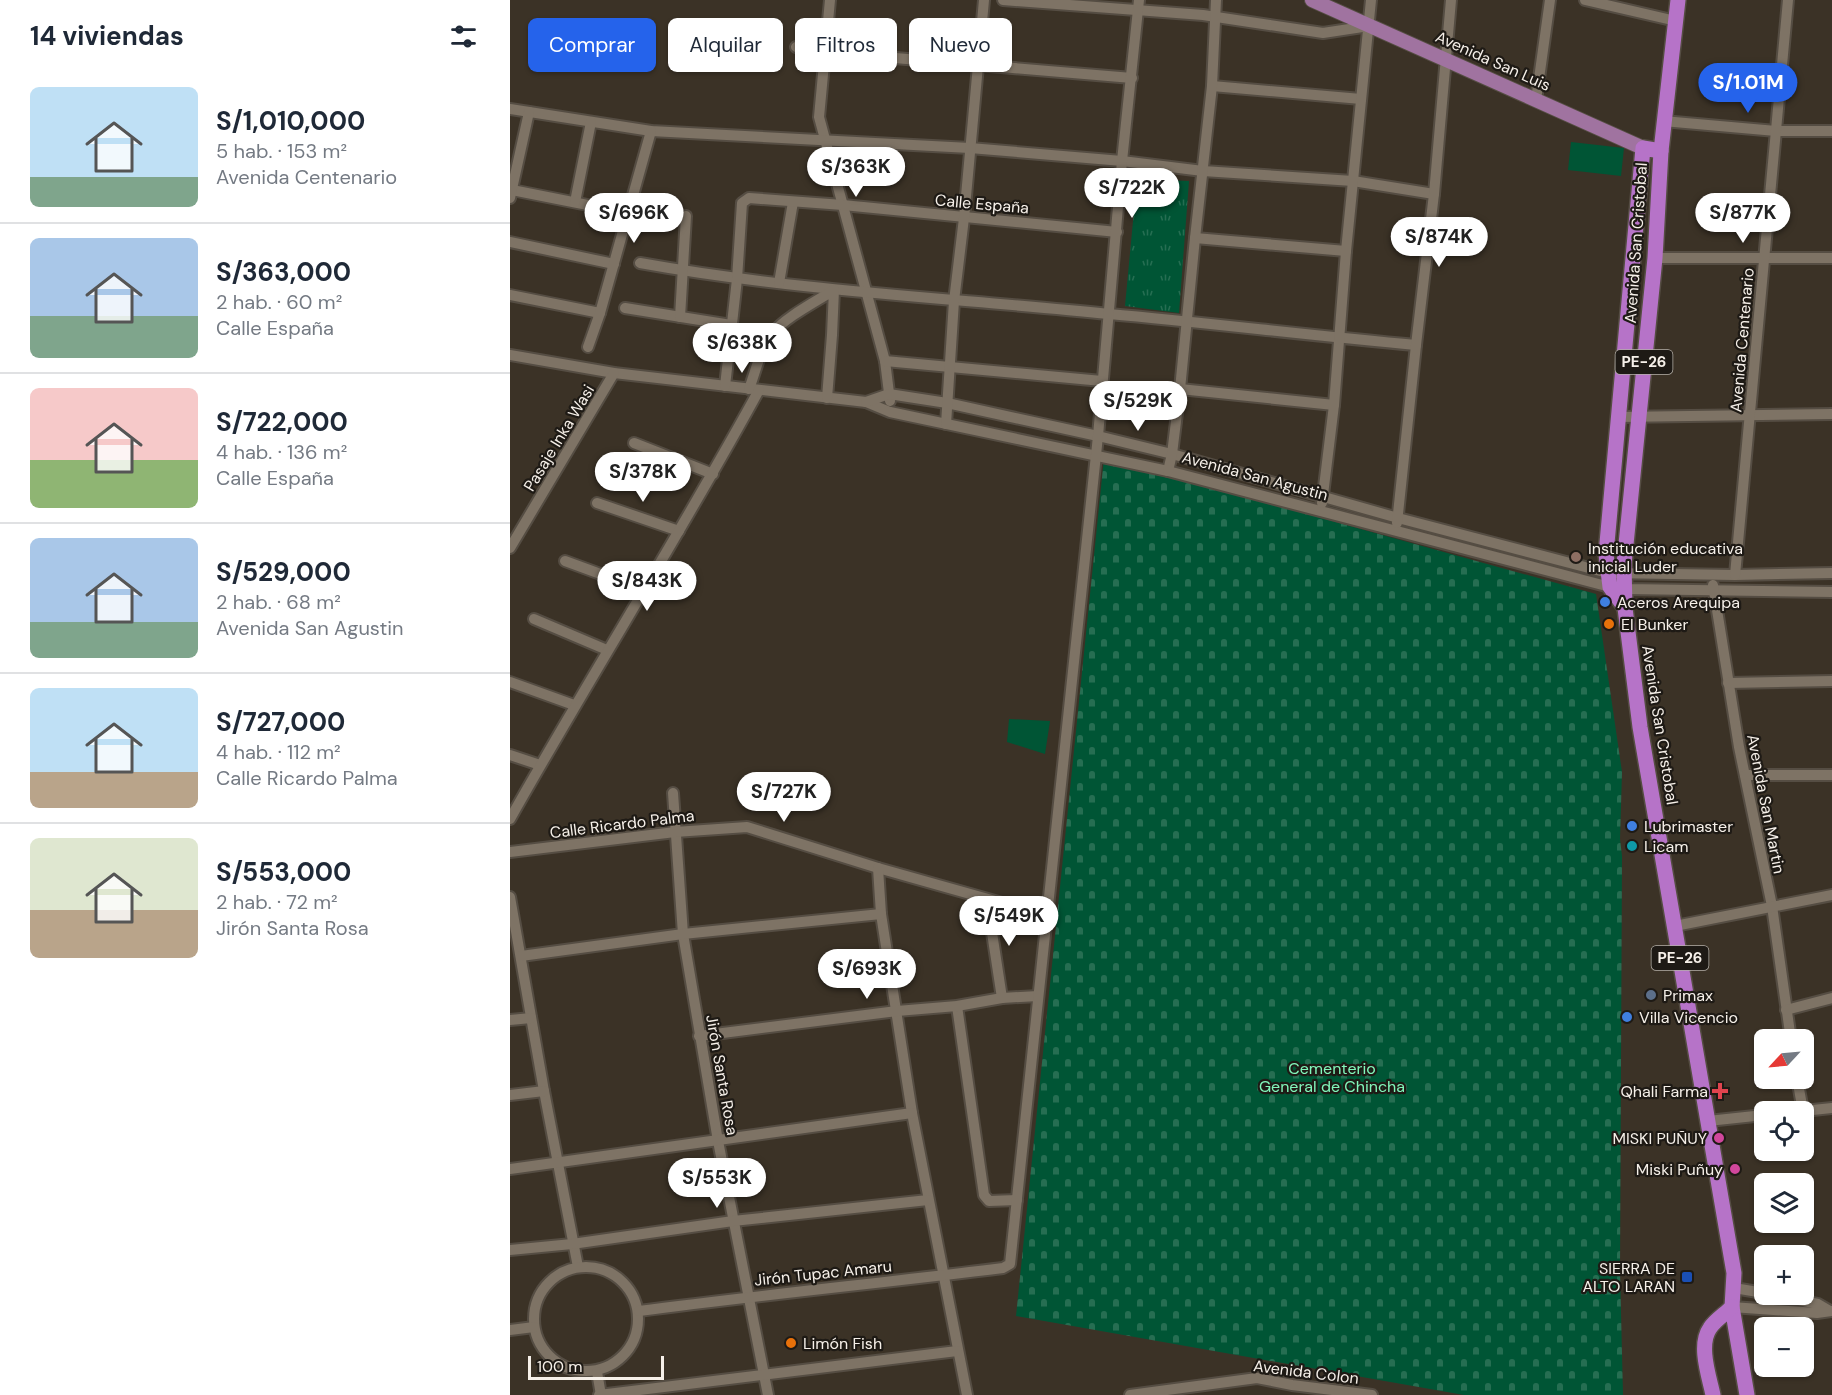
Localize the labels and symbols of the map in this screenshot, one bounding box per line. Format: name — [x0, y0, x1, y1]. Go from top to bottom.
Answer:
street label: Avenida San Luis — [1432, 26, 1554, 96]
pin: S/1.01M — [1693, 63, 1803, 114]
pin: S/363K — [807, 147, 905, 198]
street label: Avenida San Cristobal — [1620, 162, 1652, 324]
pin: S/722K — [1083, 168, 1181, 219]
street label: Calle España — [934, 189, 1030, 219]
pin: S/696K — [585, 193, 683, 244]
pin: S/877K — [1694, 193, 1792, 244]
pin: S/874K — [1390, 217, 1488, 268]
street label: Avenida Centenario — [1725, 267, 1759, 413]
pin: S/638K — [693, 323, 791, 374]
road number: PE-26 — [1616, 350, 1672, 374]
street label: Pasaje Inka Wasi — [519, 381, 599, 495]
pin: S/529K — [1089, 381, 1187, 432]
street label: Avenida San Agustin — [1180, 446, 1330, 506]
pin: S/378K — [594, 452, 692, 503]
place label: Institución educativa inicial Luder — [1588, 538, 1743, 577]
marker: Institución educativa inicial Luder — [1569, 550, 1583, 564]
pin: S/843K — [598, 561, 696, 612]
place label: Aceros Arequipa — [1617, 592, 1740, 613]
marker: Aceros Arequipa — [1598, 595, 1612, 609]
place label: El Bunker — [1621, 614, 1688, 635]
marker: El Bunker — [1602, 617, 1616, 631]
street label: Avenida San Cristobal — [1637, 644, 1683, 806]
street label: Avenida San Martin — [1742, 732, 1790, 876]
pin: S/727K — [735, 772, 833, 823]
street label: Calle Ricardo Palma — [549, 805, 695, 843]
place label: Lubrimaster — [1644, 816, 1733, 837]
marker: Lubrimaster — [1625, 819, 1639, 833]
place label: Licam — [1644, 836, 1688, 857]
marker: Licam — [1625, 839, 1639, 853]
pin: S/549K — [960, 896, 1058, 947]
road number: PE-26 — [1652, 946, 1708, 970]
pin: S/693K — [818, 949, 916, 1000]
place label: Primax — [1663, 985, 1713, 1006]
marker: Primax — [1644, 988, 1658, 1002]
place label: Villa Vicencio — [1639, 1007, 1738, 1028]
marker: Villa Vicencio — [1620, 1010, 1634, 1024]
street label: Jirón Santa Rosa — [701, 1013, 743, 1137]
north arrow — [1754, 1029, 1814, 1089]
park label: Cementerio General de Chincha — [1259, 1058, 1405, 1097]
place label: Qhali Farma — [1620, 1081, 1708, 1102]
marker: Qhali Farma — [1713, 1084, 1727, 1098]
place label: MISKI PUÑUY — [1613, 1128, 1707, 1149]
marker: MISKI PUÑUY — [1712, 1131, 1726, 1145]
pin: S/553K — [668, 1158, 766, 1209]
place label: Miski Puñuy — [1636, 1159, 1723, 1180]
marker: Miski Puñuy — [1728, 1162, 1742, 1176]
street label: Jirón Tupac Amaru — [753, 1255, 893, 1291]
place label: SIERRA DE ALTO LARAN — [1582, 1258, 1675, 1297]
marker: SIERRA DE ALTO LARAN — [1680, 1270, 1694, 1284]
place label: Limón Fish — [803, 1333, 882, 1354]
marker: Limón Fish — [784, 1336, 798, 1350]
scale bar — [528, 1353, 664, 1380]
street label: Avenida Colon — [1252, 1355, 1360, 1389]

